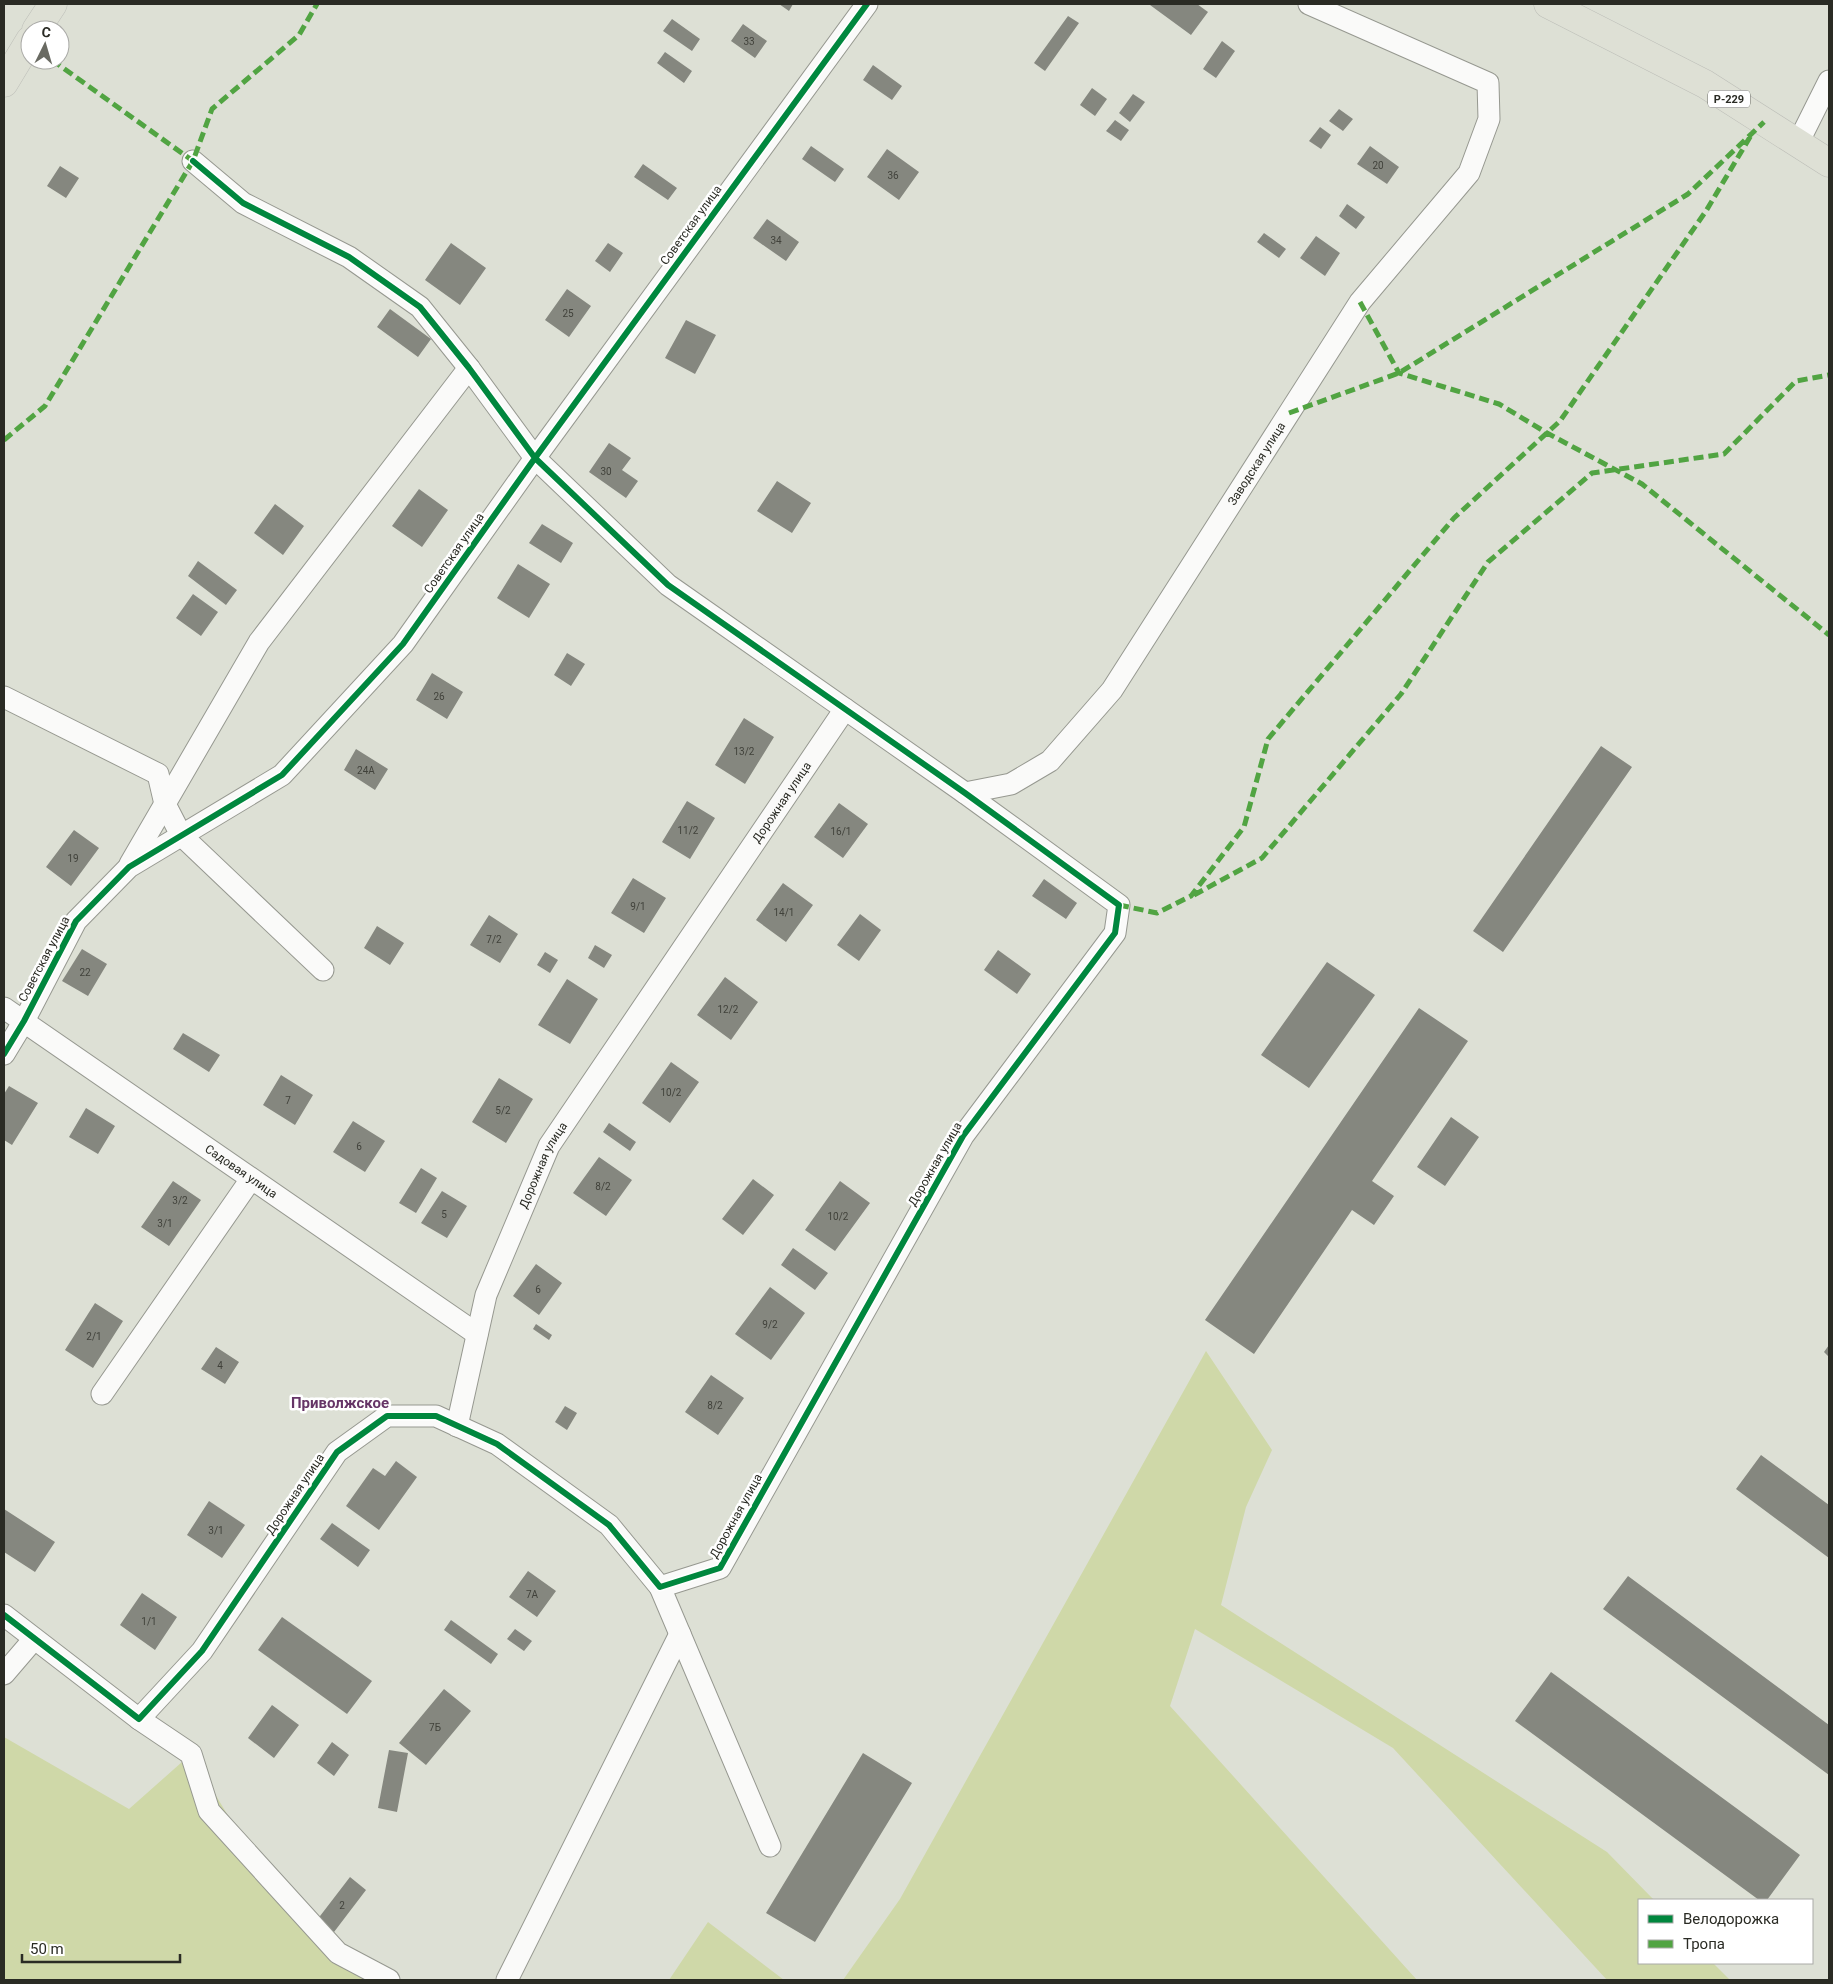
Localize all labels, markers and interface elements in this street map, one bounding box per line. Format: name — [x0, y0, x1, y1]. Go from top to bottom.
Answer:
north arrow — [20, 20, 70, 70]
text: С — [41, 24, 51, 40]
house number: 33 — [743, 36, 755, 47]
road number: Р-229 — [1708, 90, 1750, 108]
house number: 20 — [1372, 160, 1384, 171]
house number: 36 — [887, 170, 899, 181]
street label: Советская улица — [657, 182, 725, 268]
house number: 34 — [770, 235, 782, 246]
house number: 25 — [562, 308, 574, 319]
street label: Заводская улица — [1225, 419, 1288, 508]
house number: 30 — [600, 466, 612, 477]
street label: Советская улица — [421, 510, 487, 596]
house number: 26 — [433, 691, 445, 702]
house number: 13/2 — [734, 746, 755, 757]
street label: Дорожная улица — [749, 759, 814, 845]
house number: 24А — [357, 765, 375, 776]
house number: 11/2 — [678, 825, 699, 836]
house number: 16/1 — [831, 826, 852, 837]
house number: 19 — [67, 853, 79, 864]
house number: 9/1 — [630, 901, 646, 912]
house number: 14/1 — [774, 907, 795, 918]
street label: Советская улица — [16, 914, 72, 1004]
house number: 7/2 — [486, 934, 502, 945]
house number: 22 — [79, 967, 91, 978]
house number: 12/2 — [718, 1004, 739, 1015]
house number: 10/2 — [661, 1087, 682, 1098]
house number: 7 — [285, 1095, 291, 1106]
house number: 5/2 — [495, 1105, 511, 1116]
street label: Дорожная улица — [516, 1119, 570, 1211]
street label: Дорожная улица — [905, 1120, 965, 1208]
house number: 6 — [356, 1141, 362, 1152]
street label: Садовая улица — [202, 1142, 280, 1201]
house number: 8/2 — [595, 1181, 611, 1192]
house number: 3/2 — [172, 1195, 188, 1206]
house number: 5 — [441, 1209, 447, 1220]
house number: 10/2 — [828, 1211, 849, 1222]
house number: 3/1 — [157, 1218, 173, 1229]
house number: 6 — [535, 1284, 541, 1295]
house number: 9/2 — [762, 1319, 778, 1330]
house number: 2/1 — [86, 1331, 102, 1342]
house number: 4 — [217, 1360, 223, 1371]
district label: Приволжское — [291, 1394, 389, 1412]
house number: 8/2 — [707, 1400, 723, 1411]
street label: Дорожная улица — [263, 1451, 327, 1537]
street label: Дорожная улица — [707, 1471, 765, 1561]
house number: 3/1 — [208, 1525, 224, 1536]
house number: 7А — [526, 1589, 539, 1600]
house number: 1/1 — [141, 1616, 157, 1627]
house number: 7Б — [429, 1722, 441, 1733]
legend — [1638, 1899, 1813, 1964]
house number: 2 — [339, 1900, 345, 1911]
text: Велодорожка — [1683, 1910, 1779, 1928]
scale bar — [22, 1932, 180, 1964]
text: Тропа — [1683, 1935, 1725, 1953]
text: 50 m — [30, 1940, 64, 1958]

